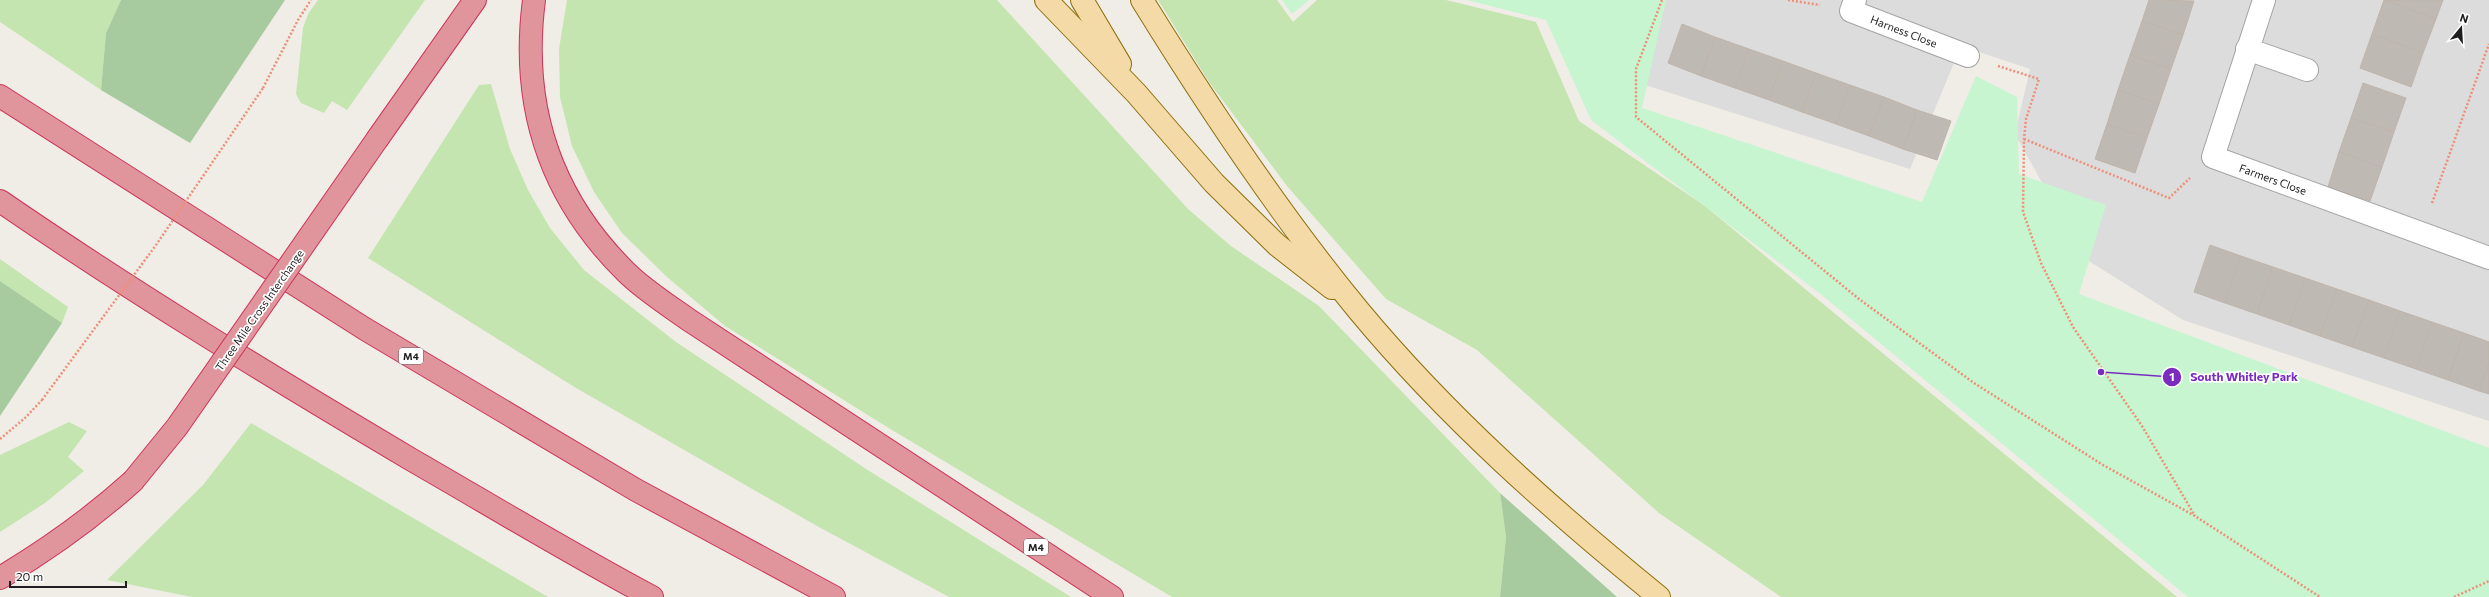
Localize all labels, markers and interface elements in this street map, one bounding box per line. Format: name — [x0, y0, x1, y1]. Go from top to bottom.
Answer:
north arrow — [2441, 8, 2481, 48]
text: N — [2458, 11, 2470, 25]
street label: Harness Close — [1869, 12, 1939, 50]
street label: Farmers Close — [2238, 161, 2309, 197]
street label: Three Mile Cross Interchange — [212, 247, 306, 373]
road number: M4 — [399, 348, 423, 364]
callout: South Whitley Park — [2162, 365, 2306, 389]
text: 1 — [2169, 369, 2175, 383]
text: South Whitley Park — [2190, 369, 2298, 383]
road number: M4 — [1024, 539, 1048, 555]
scale bar — [10, 563, 126, 589]
text: 20 m — [16, 569, 43, 583]

